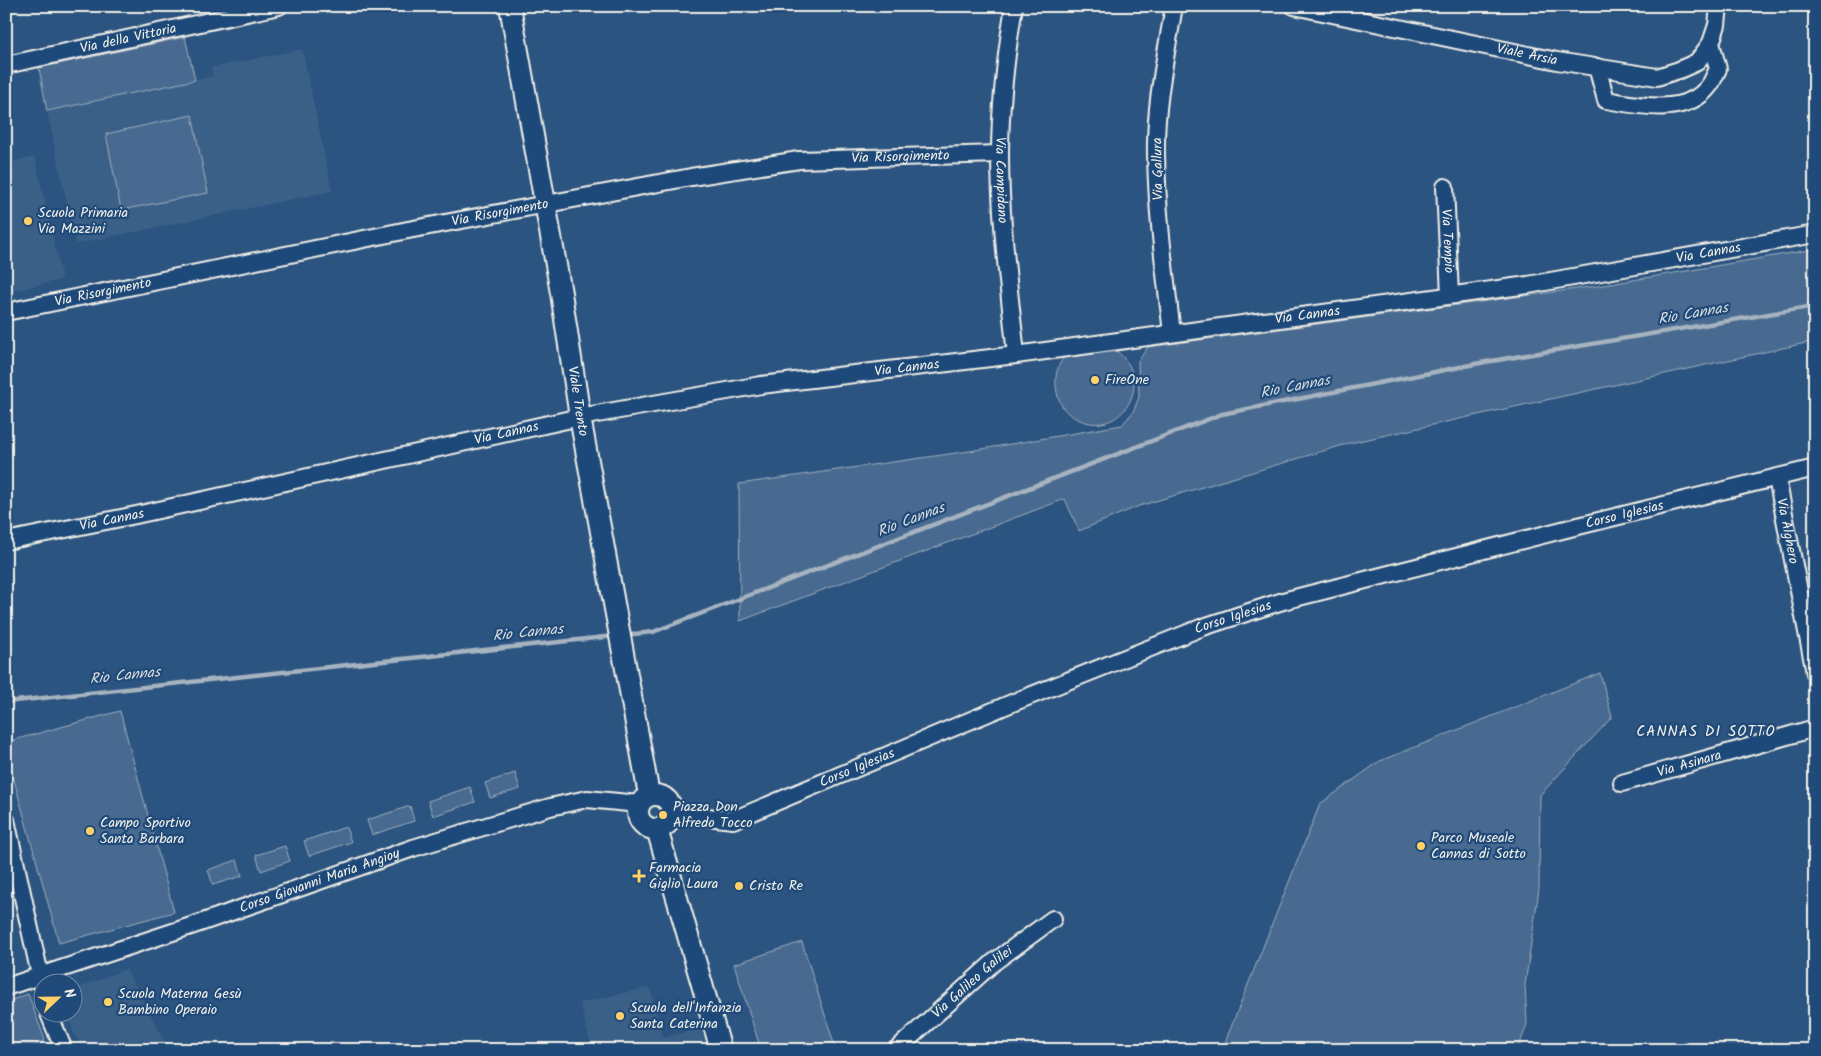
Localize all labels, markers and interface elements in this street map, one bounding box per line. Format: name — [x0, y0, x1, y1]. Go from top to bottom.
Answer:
street label: Via della Vittoria — [78, 17, 178, 60]
street label: Viale Arsia — [1494, 38, 1559, 72]
street label: Via Campidano — [989, 137, 1014, 224]
street label: Via Gallura — [1146, 137, 1170, 201]
street label: Via Risorgimento — [851, 145, 950, 169]
street label: Via Risorgimento — [450, 193, 550, 233]
place label: Scuola Primaria Via Mazzini — [38, 202, 128, 240]
street label: Via Tempio — [1435, 208, 1460, 274]
marker: Scuola Primaria Via Mazzini — [22, 215, 34, 227]
street label: Via Cannas — [1674, 236, 1743, 269]
street label: Via Risorgimento — [53, 272, 153, 313]
water label: Rio Cannas — [1656, 296, 1731, 332]
street label: Via Cannas — [1274, 300, 1341, 330]
street label: Via Cannas — [873, 353, 941, 383]
street label: Viale Trento — [561, 365, 594, 438]
water label: Rio Cannas — [1258, 368, 1334, 406]
place label: FireOne — [1105, 369, 1150, 391]
marker: FireOne — [1089, 374, 1101, 386]
street label: Via Cannas — [472, 415, 541, 451]
street label: Corso Iglesias — [1583, 494, 1666, 535]
water label: Rio Cannas — [874, 496, 950, 544]
street label: Via Alghero — [1770, 496, 1804, 566]
street label: Via Cannas — [78, 502, 146, 537]
street label: Corso Iglesias — [1191, 594, 1274, 640]
water label: Rio Cannas — [492, 617, 566, 649]
water label: Rio Cannas — [89, 660, 163, 692]
district label: CANNAS DI SOTTO — [1636, 720, 1776, 744]
street label: Corso Iglesias — [816, 742, 898, 794]
street label: Via Asinara — [1655, 744, 1724, 783]
place label: Piazza Don Alfredo Tocco — [673, 796, 753, 834]
marker: Piazza Don Alfredo Tocco — [657, 809, 669, 821]
place label: Campo Sportivo Santa Barbara — [100, 812, 191, 850]
marker: Campo Sportivo Santa Barbara — [84, 825, 96, 837]
place label: Parco Museale Cannas di Sotto — [1431, 827, 1526, 865]
marker: Parco Museale Cannas di Sotto — [1415, 840, 1427, 852]
street label: Corso Giovanni Maria Angioy — [236, 842, 403, 919]
place label: Farmacia Giglio Laura — [649, 857, 718, 895]
marker: Farmacia Giglio Laura — [633, 870, 645, 882]
place label: Cristo Re — [749, 875, 804, 897]
marker: Cristo Re — [733, 880, 745, 892]
street label: Via Galileo Galilei — [927, 940, 1018, 1024]
north arrow — [32, 974, 82, 1024]
place label: Scuola Materna Gesù Bambino Operaio — [118, 983, 242, 1021]
text: N — [57, 985, 81, 1002]
marker: Scuola Materna Gesù Bambino Operaio — [102, 996, 114, 1008]
place label: Scuola dell'Infanzia Santa Caterina — [630, 997, 742, 1035]
marker: Scuola dell'Infanzia Santa Caterina — [614, 1010, 626, 1022]

